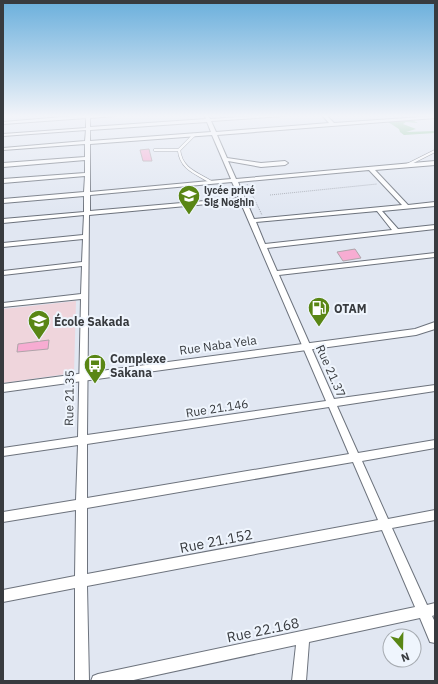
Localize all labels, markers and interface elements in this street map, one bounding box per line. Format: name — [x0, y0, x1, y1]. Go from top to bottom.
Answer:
school or university icon: lycée privé Sig Noghin — [176, 183, 202, 216]
place label: lycée privé Sig Noghin — [204, 184, 255, 209]
fuel station icon: OTAM — [306, 295, 332, 328]
place label: OTAM — [334, 301, 367, 316]
school or university icon: École Sakada — [26, 308, 52, 341]
place label: École Sakada — [54, 313, 130, 329]
street label: Rue Naba Yela — [178, 332, 258, 358]
street label: Rue 21.37 — [313, 342, 349, 400]
place label: Complexe Sakana — [110, 351, 166, 380]
bus stop icon: Complexe Sakana — [82, 352, 108, 385]
street label: Rue 21.35 — [61, 370, 77, 426]
street label: Rue 21.146 — [185, 396, 249, 420]
street label: Rue 21.152 — [178, 525, 254, 557]
street label: Rue 22.168 — [225, 614, 301, 646]
north arrow — [382, 628, 422, 668]
text: N — [399, 649, 412, 665]

